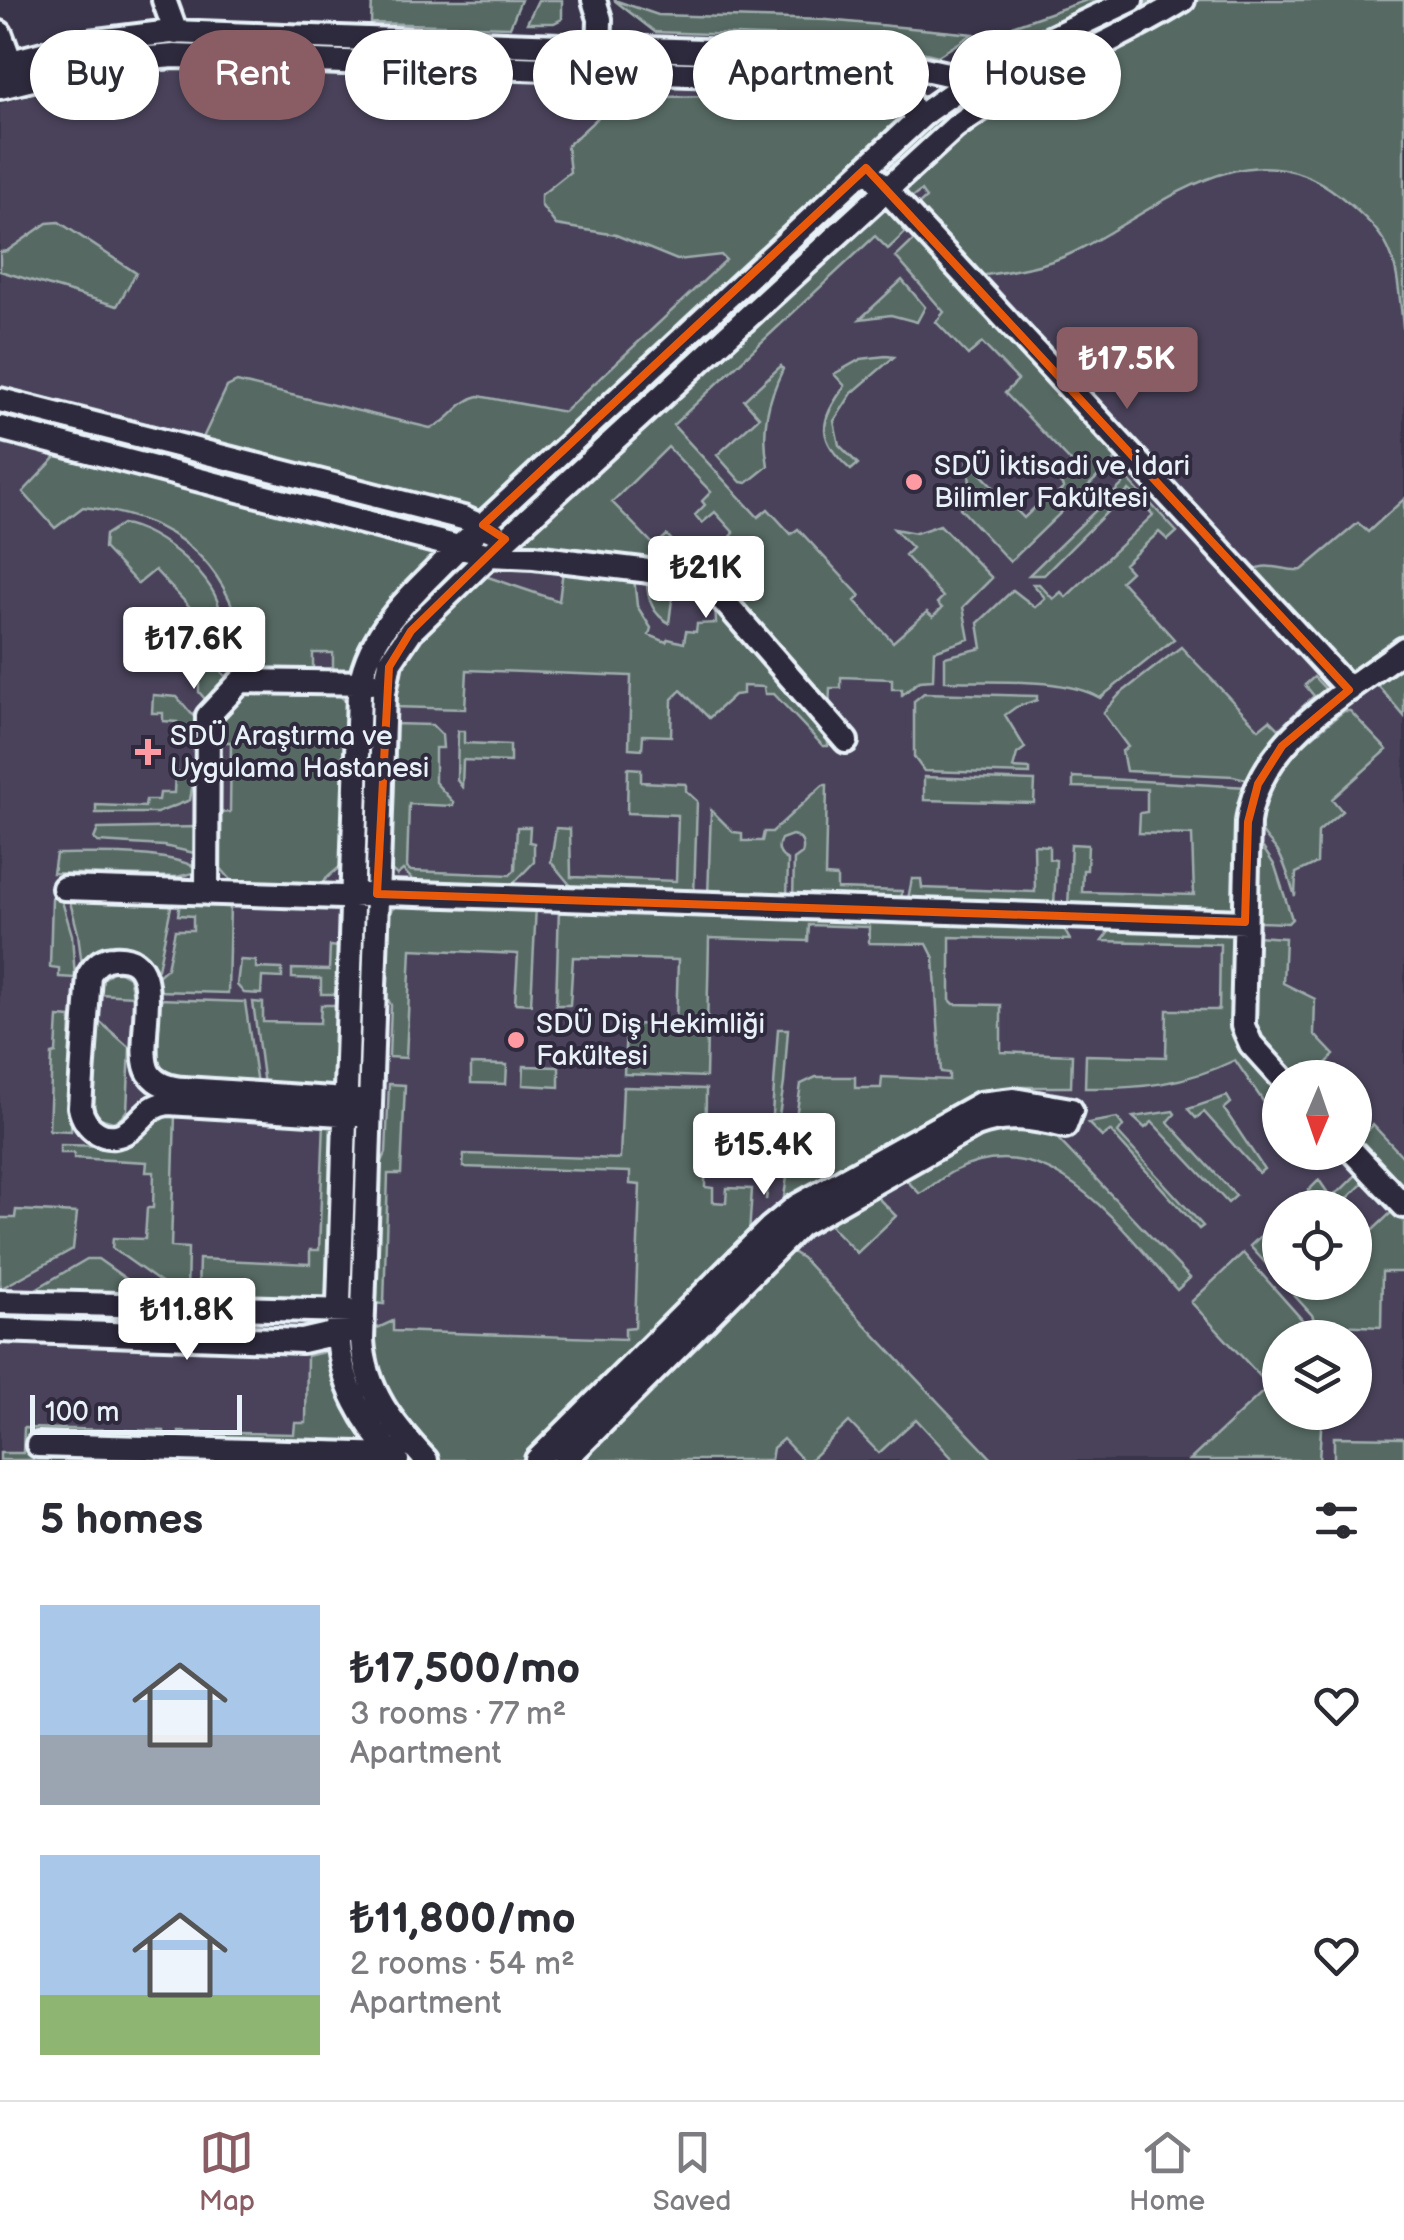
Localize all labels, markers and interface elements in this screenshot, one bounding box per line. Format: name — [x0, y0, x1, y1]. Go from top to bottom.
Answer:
chip: Buy — [30, 30, 159, 120]
chip: Rent — [179, 30, 325, 120]
chip: Filters — [345, 30, 513, 120]
chip: New — [533, 30, 673, 120]
chip: Apartment — [693, 30, 929, 120]
chip: House — [949, 30, 1121, 120]
pin: ₺17.5K — [1046, 327, 1208, 412]
text: ₺17.5K — [1079, 340, 1175, 379]
place label: SDÜ İktisadi ve İdari Bilimler Fakültesi — [934, 449, 1190, 515]
marker: SDÜ İktisadi ve İdari Bilimler Fakültesi — [903, 471, 925, 493]
pin: ₺21K — [647, 536, 765, 621]
text: ₺21K — [670, 549, 742, 588]
pin: ₺17.6K — [113, 607, 275, 692]
text: ₺17.6K — [145, 620, 243, 659]
place label: SDÜ Araştırma ve Uygulama Hastanesi — [170, 719, 429, 785]
marker: SDÜ Araştırma ve Uygulama Hastanesi — [135, 739, 161, 765]
place label: SDÜ Diş Hekimliği Fakültesi — [536, 1007, 765, 1073]
marker: SDÜ Diş Hekimliği Fakültesi — [505, 1029, 527, 1051]
north arrow — [1262, 1060, 1372, 1170]
map controls — [1262, 1060, 1372, 1430]
pin: ₺15.4K — [683, 1113, 845, 1198]
text: ₺15.4K — [715, 1126, 813, 1165]
button: locate — [1262, 1190, 1372, 1300]
pin: ₺11.8K — [106, 1278, 268, 1363]
text: ₺11.8K — [140, 1291, 234, 1330]
button: layers — [1262, 1320, 1372, 1430]
scale bar — [30, 1390, 242, 1434]
text: 100 m — [45, 1396, 119, 1429]
icon: filters — [1309, 1493, 1364, 1548]
text: 5 homes — [40, 1495, 203, 1546]
text: ₺17,500/mo — [350, 1644, 580, 1695]
icon: home — [120, 1645, 240, 1765]
icon: heart — [1309, 1678, 1364, 1733]
text: 3 rooms · 77 m² — [350, 1695, 566, 1734]
text: Apartment — [350, 1734, 501, 1773]
text: ₺11,800/mo — [350, 1894, 576, 1945]
icon: home — [120, 1895, 240, 2015]
icon: heart — [1309, 1928, 1364, 1983]
text: 2 rooms · 54 m² — [350, 1945, 575, 1984]
text: Apartment — [350, 1984, 501, 2023]
tab: Map — [199, 2125, 255, 2218]
tab: Saved — [653, 2125, 731, 2218]
tab: Home — [1129, 2125, 1205, 2218]

